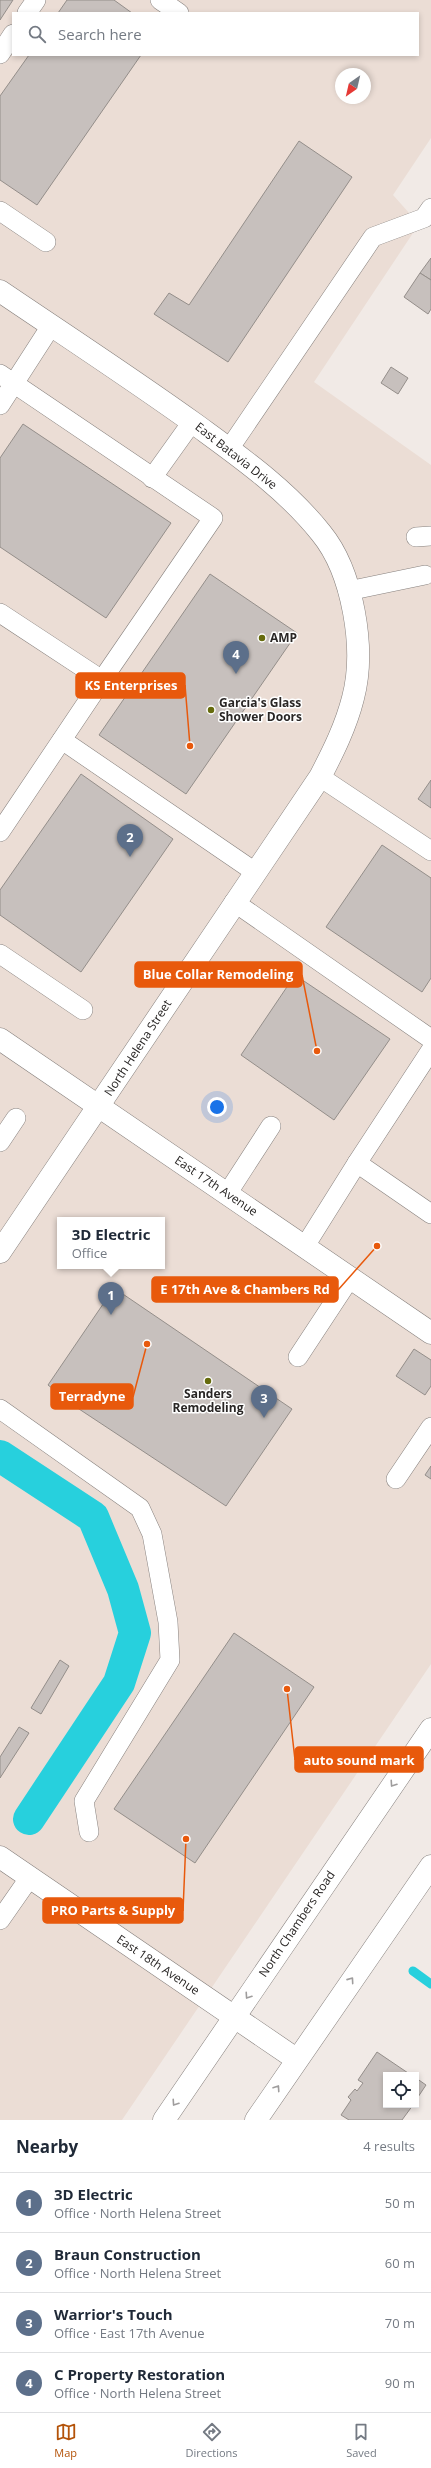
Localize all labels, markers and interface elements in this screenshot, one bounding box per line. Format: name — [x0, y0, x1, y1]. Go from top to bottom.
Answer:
search box — [12, 12, 419, 56]
icon: search — [26, 23, 48, 45]
text: Search here — [58, 24, 142, 44]
north arrow — [335, 68, 371, 104]
street label: East Batavia Drive — [192, 418, 281, 493]
place label: AMP — [270, 629, 297, 646]
marker: AMP — [257, 633, 267, 643]
pin: 4 — [223, 641, 249, 674]
callout: KS Enterprises — [76, 673, 185, 698]
text: KS Enterprises — [85, 676, 177, 694]
place label: Garcia's Glass Shower Doors — [219, 694, 302, 725]
marker: Garcia's Glass Shower Doors — [206, 705, 216, 715]
pin: 2 — [117, 824, 143, 857]
callout: Blue Collar Remodeling — [135, 962, 302, 987]
text: Blue Collar Remodeling — [143, 965, 294, 983]
street label: North Helena Street — [100, 996, 175, 1099]
your location — [207, 1097, 227, 1117]
street label: East 17th Avenue — [171, 1152, 261, 1220]
popup — [57, 1217, 165, 1269]
text: 3D Electric — [72, 1224, 150, 1244]
text: Office — [72, 1244, 107, 1262]
callout: E 17th Ave & Chambers Rd — [152, 1277, 338, 1302]
text: E 17th Ave & Chambers Rd — [160, 1280, 330, 1298]
pin: 1 — [98, 1282, 124, 1315]
marker: Sanders Remodeling — [203, 1376, 213, 1386]
callout: Terradyne — [51, 1384, 133, 1409]
place label: Sanders Remodeling — [173, 1385, 244, 1416]
pin: 3 — [251, 1385, 277, 1418]
text: Terradyne — [59, 1387, 126, 1405]
callout: auto sound mark — [295, 1747, 423, 1772]
text: auto sound mark — [303, 1751, 416, 1769]
one-way arrow — [391, 1780, 398, 1787]
street label: North Chambers Road — [255, 1867, 339, 1980]
callout: PRO Parts & Supply — [43, 1898, 183, 1923]
text: PRO Parts & Supply — [51, 1901, 176, 1919]
street label: East 18th Avenue — [113, 1931, 203, 1999]
one-way arrow — [346, 1978, 353, 1985]
one-way arrow — [246, 1991, 253, 1998]
map controls — [383, 2072, 419, 2108]
button: locate — [383, 2072, 419, 2108]
one-way arrow — [272, 2085, 279, 2092]
one-way arrow — [173, 2099, 180, 2106]
text: Nearby — [16, 2135, 78, 2158]
text: 4 results — [363, 2137, 415, 2155]
text: 3D Electric — [54, 2184, 133, 2204]
text: 1 — [25, 2194, 33, 2212]
text: 50 m — [385, 2194, 415, 2212]
text: Office · North Helena Street — [54, 2204, 221, 2222]
text: Braun Construction — [54, 2244, 201, 2264]
text: 2 — [25, 2254, 33, 2272]
text: 60 m — [385, 2254, 415, 2272]
text: Office · North Helena Street — [54, 2264, 221, 2282]
text: Warrior's Touch — [54, 2304, 173, 2324]
text: 3 — [25, 2314, 33, 2332]
text: 70 m — [385, 2314, 415, 2332]
text: Office · East 17th Avenue — [54, 2324, 205, 2342]
text: C Property Restoration — [54, 2364, 225, 2384]
text: 4 — [25, 2374, 33, 2392]
text: 90 m — [385, 2374, 415, 2392]
text: Office · North Helena Street — [54, 2384, 221, 2402]
tab: Map — [54, 2421, 77, 2460]
tab: Directions — [186, 2421, 238, 2460]
tab: Saved — [346, 2421, 377, 2460]

